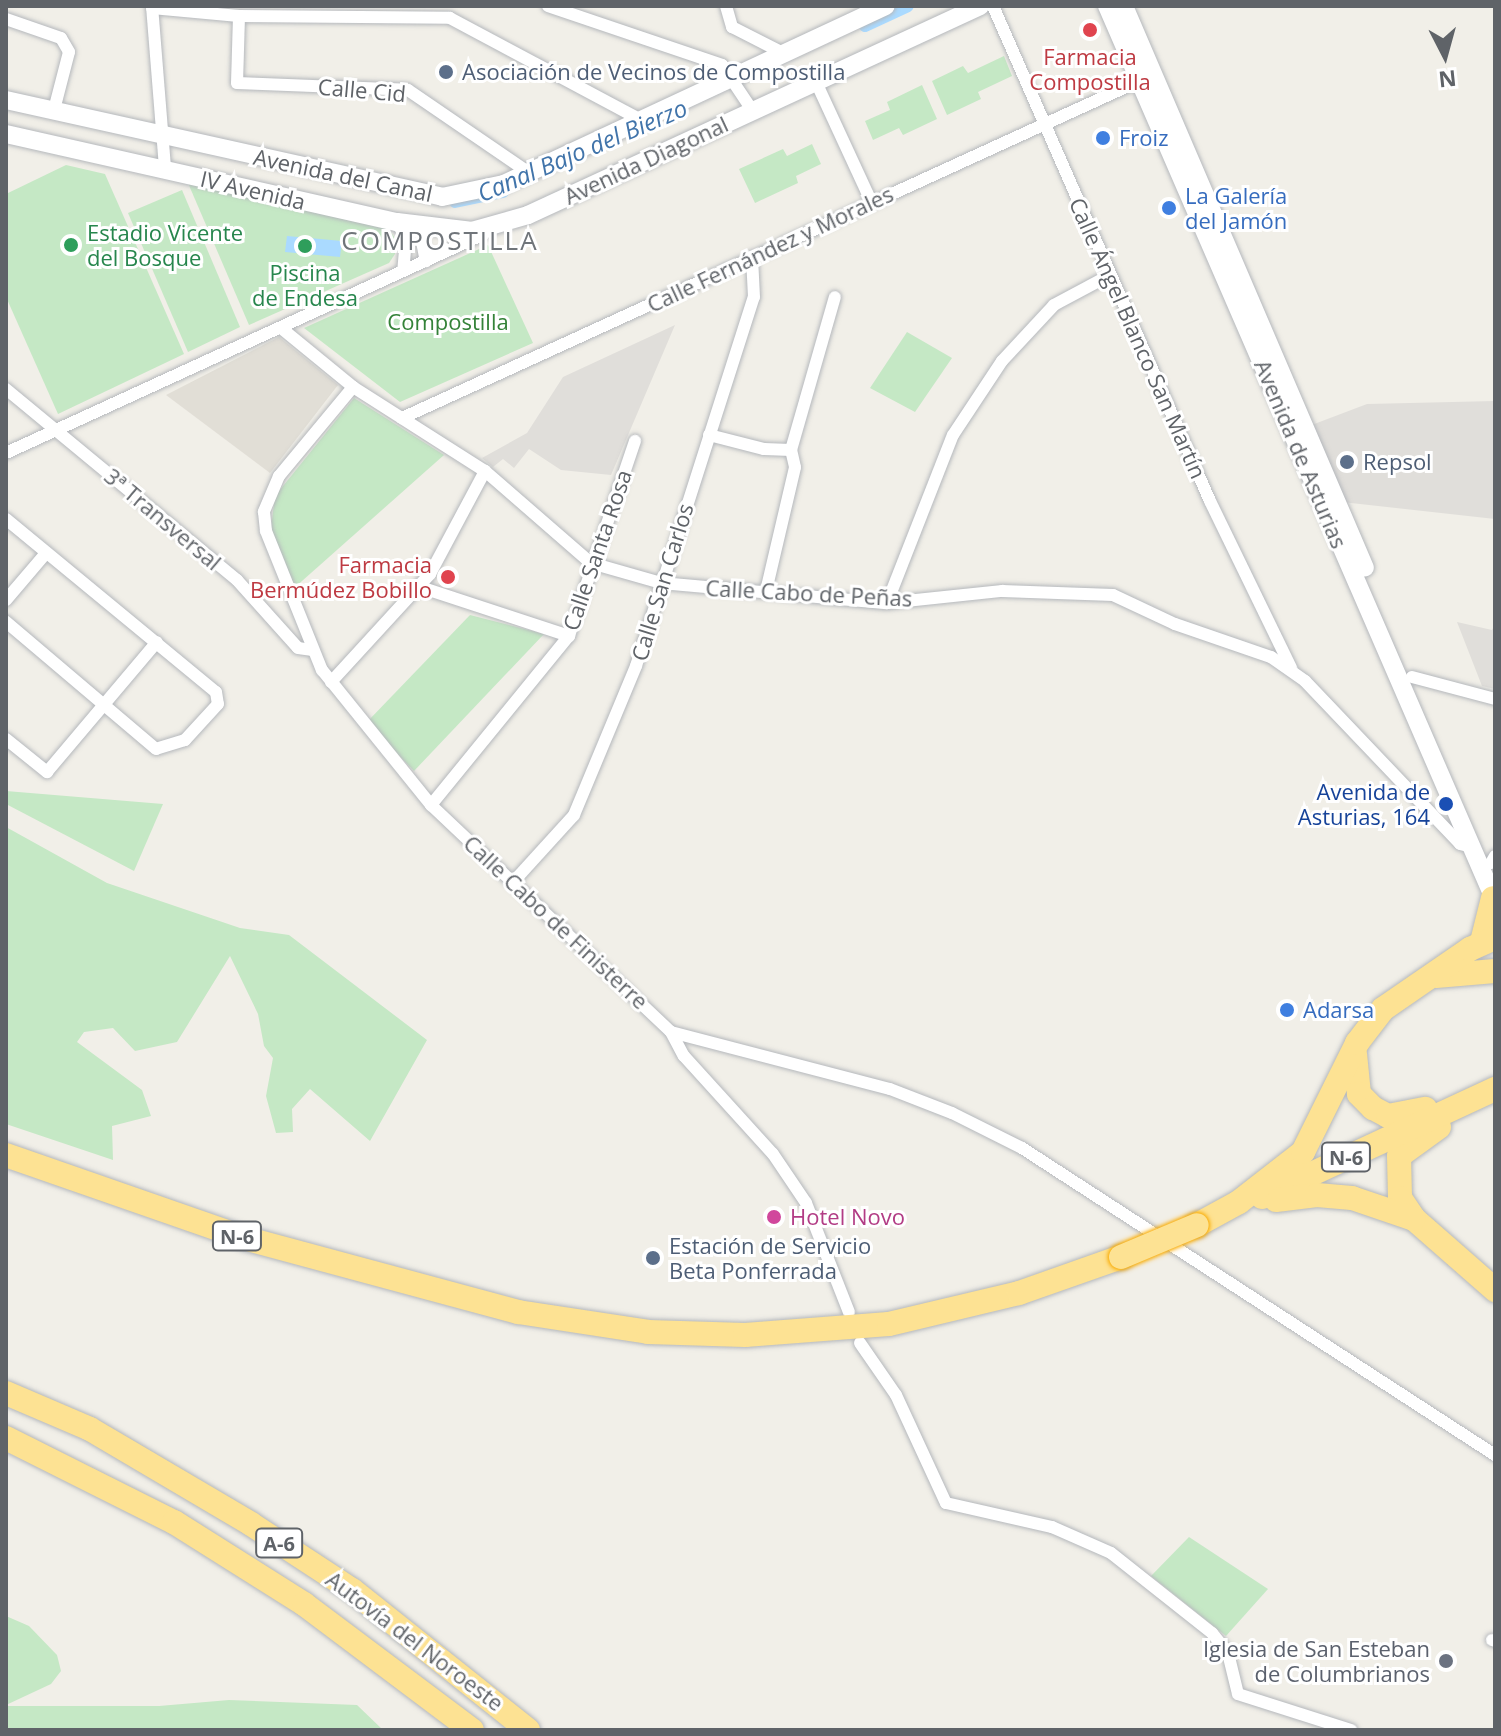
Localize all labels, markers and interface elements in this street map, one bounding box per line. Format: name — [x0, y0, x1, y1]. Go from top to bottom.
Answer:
north arrow — [1405, 16, 1485, 96]
marker: Farmacia Compostilla — [1081, 21, 1099, 39]
place label: Farmacia Compostilla — [1029, 43, 1151, 94]
place label: Asociación de Vecinos de Compostilla — [462, 59, 845, 85]
marker: Asociación de Vecinos de Compostilla — [437, 63, 455, 81]
text: N — [1437, 64, 1458, 96]
street label: Calle Cid — [317, 73, 407, 107]
water label: Canal Bajo del Bierzo — [473, 93, 691, 207]
street label: Avenida Diagonal — [560, 110, 732, 210]
place label: Froiz — [1119, 125, 1168, 151]
marker: Froiz — [1094, 129, 1112, 147]
street label: Avenida del Canal — [251, 143, 435, 207]
street label: IV Avenida — [198, 165, 308, 215]
street label: Calle Fernández y Morales — [643, 180, 897, 318]
place label: La Galería del Jamón — [1185, 182, 1287, 234]
street label: Calle Ángel Blanco San Martín — [1064, 194, 1212, 482]
marker: La Galería del Jamón — [1160, 199, 1178, 217]
place label: Estadio Vicente del Bosque — [87, 219, 243, 270]
district label: COMPOSTILLA — [341, 225, 539, 257]
marker: Estadio Vicente del Bosque — [62, 236, 80, 254]
marker: Piscina de Endesa — [296, 237, 314, 255]
place label: Piscina de Endesa — [252, 259, 358, 310]
park label: Compostilla — [387, 309, 509, 335]
street label: Avenida de Asturias — [1249, 356, 1353, 552]
place label: Repsol — [1363, 449, 1432, 475]
marker: Repsol — [1338, 453, 1356, 471]
street label: 3ª Transversal — [99, 463, 227, 575]
street label: Calle Santa Rosa — [557, 466, 637, 634]
street label: Calle San Carlos — [626, 500, 698, 664]
place label: Farmacia Bermúdez Bobillo — [250, 551, 432, 602]
marker: Farmacia Bermúdez Bobillo — [439, 568, 457, 586]
street label: Calle Cabo de Peñas — [705, 574, 913, 612]
place label: Avenida de Asturias, 164 — [1298, 778, 1430, 830]
marker: Avenida de Asturias, 164 — [1437, 795, 1455, 813]
street label: Calle Cabo de Finisterre — [458, 830, 654, 1014]
place label: Adarsa — [1303, 997, 1374, 1023]
marker: Adarsa — [1278, 1001, 1296, 1019]
road number: N-6 — [1320, 1141, 1372, 1173]
place label: Hotel Novo — [790, 1204, 905, 1230]
marker: Hotel Novo — [765, 1208, 783, 1226]
road number: N-6 — [211, 1220, 263, 1252]
place label: Estación de Servicio Beta Ponferrada — [669, 1232, 871, 1284]
marker: Estación de Servicio Beta Ponferrada — [644, 1249, 662, 1267]
road number: A-6 — [255, 1527, 303, 1559]
street label: Autovía del Noroeste — [321, 1566, 509, 1716]
place label: Iglesia de San Esteban de Columbrianos — [1203, 1635, 1430, 1686]
marker: Iglesia de San Esteban de Columbrianos — [1437, 1652, 1455, 1670]

